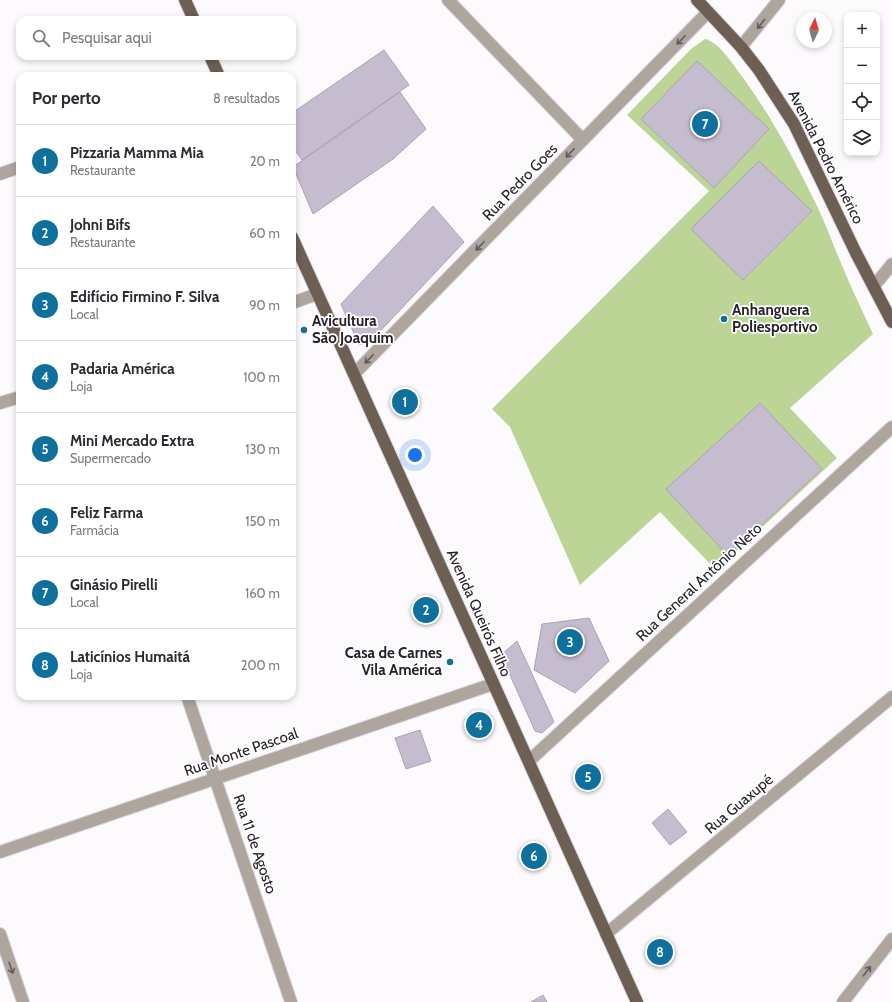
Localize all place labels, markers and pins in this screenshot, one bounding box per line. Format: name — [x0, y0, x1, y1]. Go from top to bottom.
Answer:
pin: 7 — [692, 109, 718, 139]
place label: Anhanguera Poliesportivo — [732, 301, 818, 336]
place label: Avicultura São Joaquim — [312, 312, 394, 347]
marker: Anhanguera Poliesportivo — [719, 314, 729, 324]
marker: Avicultura São Joaquim — [299, 325, 309, 335]
pin: 1 — [392, 387, 418, 417]
pin: 2 — [413, 595, 439, 625]
pin: 3 — [557, 627, 583, 657]
place label: Casa de Carnes Vila América — [345, 644, 443, 679]
marker: Casa de Carnes Vila América — [445, 657, 455, 667]
pin: 4 — [466, 710, 492, 740]
pin: 5 — [575, 762, 601, 792]
pin: 6 — [521, 841, 547, 871]
pin: 8 — [647, 937, 673, 967]

